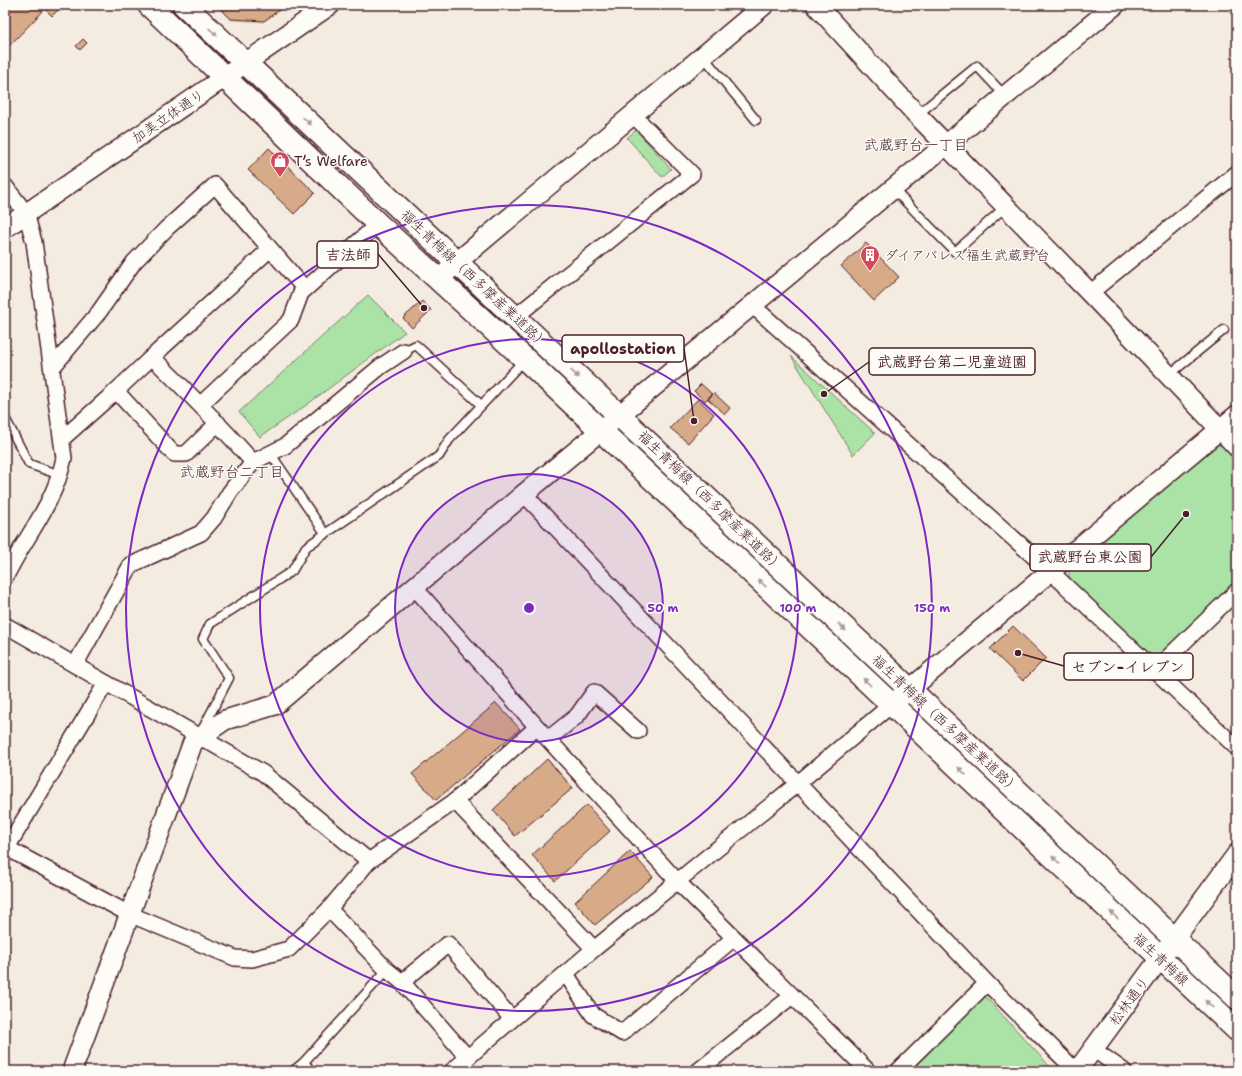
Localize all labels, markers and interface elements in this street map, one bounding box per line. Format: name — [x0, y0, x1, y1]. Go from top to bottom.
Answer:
one-way arrow — [208, 27, 218, 36]
street label: 加美立体通り — [128, 85, 208, 147]
one-way arrow — [302, 116, 312, 126]
district label: 武蔵野台一丁目 — [863, 135, 969, 155]
shop icon: T’s Welfare — [269, 150, 291, 178]
place label: T’s Welfare — [294, 152, 368, 170]
street label: 福生青梅線（西多摩産業道路） — [397, 206, 553, 352]
callout: 吉法師 — [317, 241, 378, 268]
building icon: ダイアパレス福生武蔵野台 — [859, 244, 881, 272]
text: 吉法師 — [325, 245, 371, 265]
place label: ダイアパレス福生武蔵野台 — [884, 246, 1050, 264]
callout: apollostation — [562, 335, 684, 362]
text: apollostation — [570, 339, 676, 359]
callout: 武蔵野台第二児童遊園 — [869, 348, 1035, 375]
text: 武蔵野台第二児童遊園 — [877, 352, 1027, 372]
one-way arrow — [570, 369, 580, 378]
street label: 福生青梅線（西多摩産業道路） — [634, 426, 788, 576]
district label: 武蔵野台二丁目 — [179, 462, 285, 482]
callout: 武蔵野台東公園 — [1030, 544, 1151, 571]
text: 武蔵野台東公園 — [1037, 547, 1143, 567]
one-way arrow — [758, 579, 767, 588]
text: 50 m — [648, 600, 679, 616]
text: 100 m — [780, 600, 817, 616]
text: 150 m — [914, 600, 950, 616]
centre of rings — [522, 601, 536, 615]
one-way arrow — [837, 622, 847, 632]
street label: 福生青梅線（西多摩産業道路） — [868, 651, 1024, 797]
callout: セブン-イレブン — [1064, 653, 1193, 680]
text: セブン-イレブン — [1072, 657, 1184, 677]
one-way arrow — [862, 677, 872, 687]
one-way arrow — [957, 767, 966, 776]
one-way arrow — [1051, 856, 1061, 865]
one-way arrow — [1109, 910, 1119, 919]
street label: 福生青梅線 — [1129, 929, 1193, 989]
street label: 松林通り — [1105, 973, 1153, 1029]
one-way arrow — [1203, 999, 1214, 1008]

